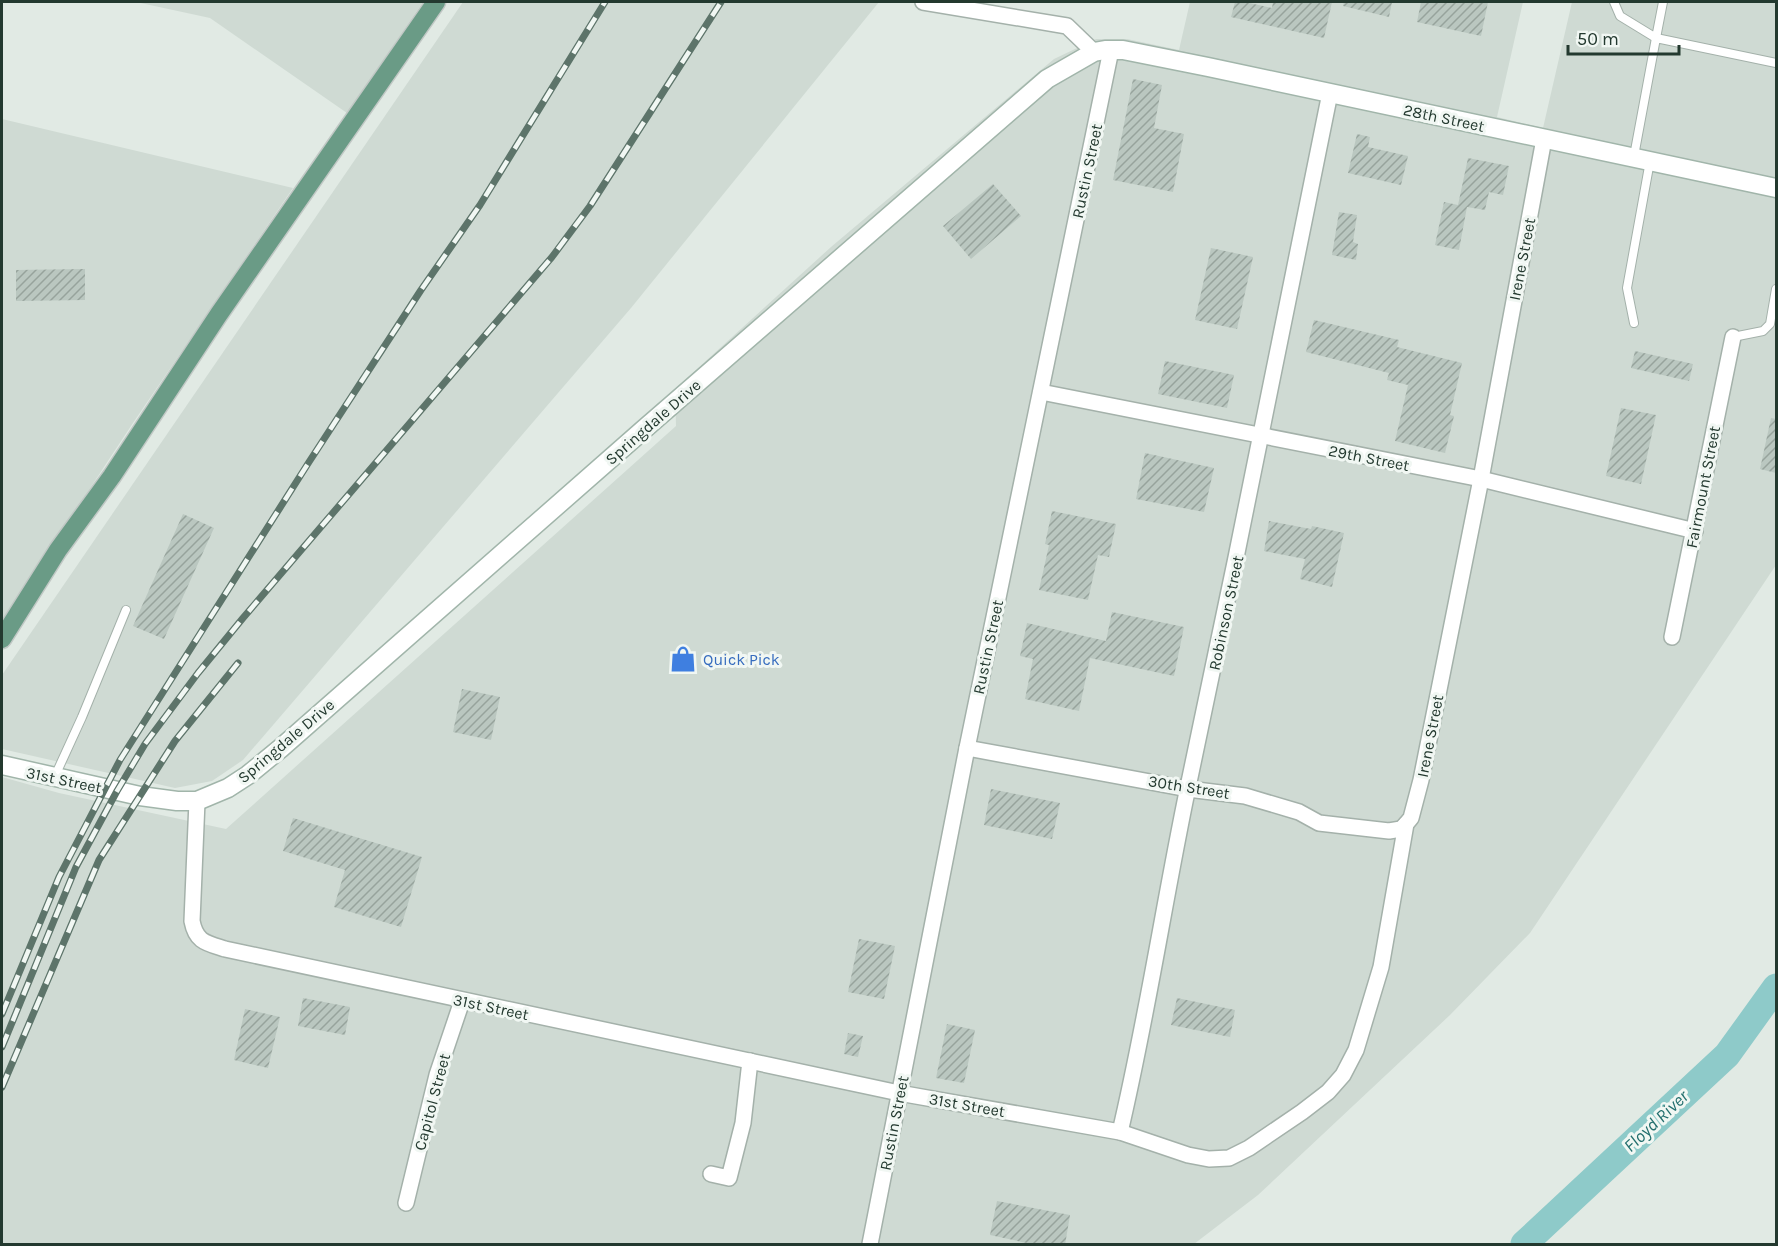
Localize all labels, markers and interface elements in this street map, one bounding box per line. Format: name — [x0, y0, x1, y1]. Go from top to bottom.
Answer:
scale bar — [1568, 18, 1679, 56]
text: 50 m — [1577, 28, 1619, 50]
street label: 28th Street — [1402, 100, 1486, 136]
street label: Rustin Street — [1068, 122, 1106, 220]
street label: Irene Street — [1505, 216, 1539, 302]
street label: Springdale Drive — [601, 375, 705, 469]
street label: Fairmount Street — [1682, 424, 1724, 550]
street label: 29th Street — [1327, 441, 1411, 475]
street label: Robinson Street — [1205, 554, 1247, 672]
street label: Rustin Street — [969, 598, 1007, 696]
shop icon: Quick Pick — [668, 644, 698, 674]
place label: Quick Pick — [703, 650, 780, 669]
street label: Irene Street — [1413, 693, 1447, 779]
street label: Springdale Drive — [234, 695, 338, 787]
street label: 31st Street — [24, 763, 104, 797]
street label: 30th Street — [1147, 771, 1231, 803]
street label: 31st Street — [451, 990, 531, 1024]
street label: Capitol Street — [410, 1051, 454, 1153]
street label: Rustin Street — [876, 1074, 912, 1172]
water label: Floyd River — [1619, 1085, 1694, 1157]
street label: 31st Street — [927, 1089, 1007, 1121]

